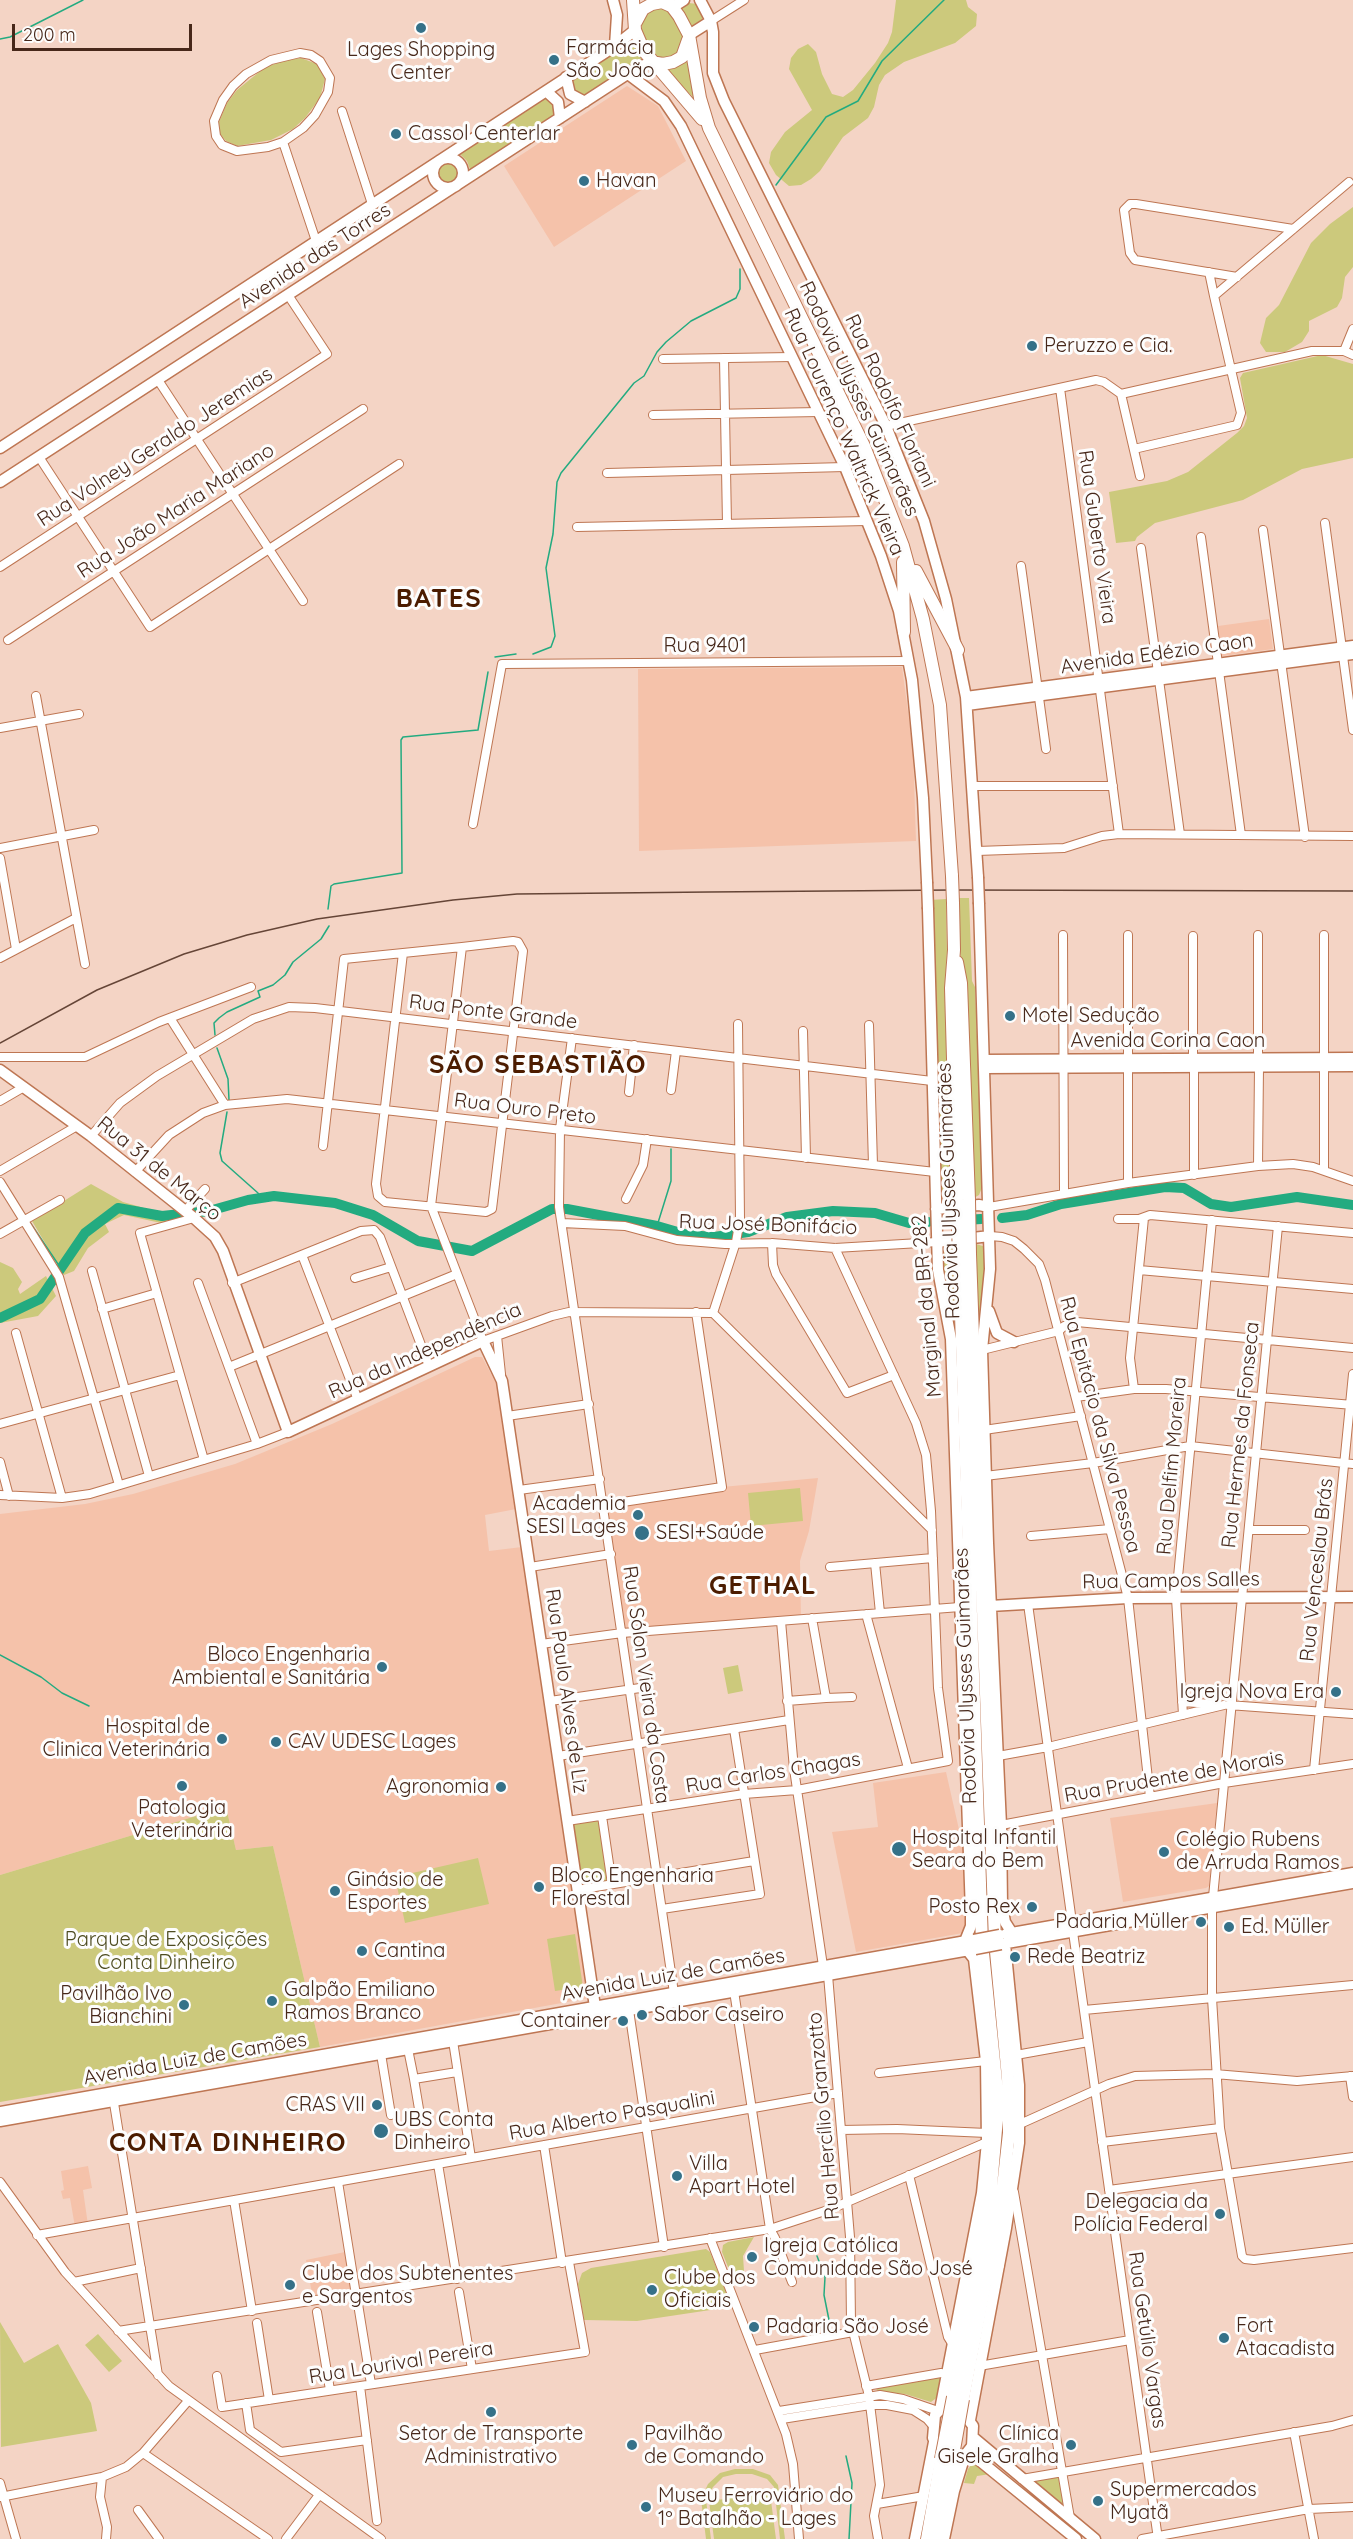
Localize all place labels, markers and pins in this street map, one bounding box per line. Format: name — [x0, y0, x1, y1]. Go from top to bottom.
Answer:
marker: Lages Shopping Center — [414, 21, 428, 35]
place label: Farmácia São João — [566, 36, 655, 83]
place label: Lages Shopping Center — [347, 38, 495, 85]
marker: Farmácia São João — [547, 53, 561, 67]
place label: Cassol Centerlar — [408, 122, 560, 146]
marker: Cassol Centerlar — [389, 127, 403, 141]
place label: Havan — [596, 169, 656, 193]
marker: Havan — [577, 174, 591, 188]
place label: Peruzzo e Cia. — [1044, 334, 1172, 358]
marker: Peruzzo e Cia. — [1025, 339, 1039, 353]
place label: Motel Sedução — [1022, 1004, 1160, 1028]
marker: Motel Sedução — [1003, 1009, 1017, 1023]
place label: Academia SESI Lages — [526, 1492, 626, 1539]
marker: Academia SESI Lages — [631, 1508, 645, 1522]
place label: SESI+Saúde — [656, 1521, 764, 1545]
marker: SESI+Saúde — [633, 1524, 651, 1542]
place label: Bloco Engenharia Ambiental e Sanitária — [172, 1643, 370, 1690]
marker: Bloco Engenharia Ambiental e Sanitária — [375, 1660, 389, 1674]
place label: Igreja Nova Era — [1179, 1680, 1324, 1704]
marker: Igreja Nova Era — [1329, 1685, 1343, 1699]
place label: Hospital de Clinica Veterinária — [42, 1715, 210, 1762]
place label: CAV UDESC Lages — [288, 1730, 456, 1754]
marker: Hospital de Clinica Veterinária — [215, 1732, 229, 1746]
marker: CAV UDESC Lages — [269, 1735, 283, 1749]
place label: Agronomia — [386, 1775, 489, 1799]
marker: Patologia Veterinária — [175, 1779, 189, 1793]
marker: Agronomia — [494, 1780, 508, 1794]
place label: Patologia Veterinária — [131, 1796, 233, 1843]
place label: Hospital Infantil Seara do Bem — [912, 1826, 1056, 1873]
place label: Colégio Rubens de Arruda Ramos — [1176, 1828, 1340, 1875]
marker: Hospital Infantil Seara do Bem — [890, 1840, 908, 1858]
marker: Colégio Rubens de Arruda Ramos — [1157, 1845, 1171, 1859]
place label: Bloco Engenharia Florestal — [551, 1864, 714, 1911]
place label: Ginásio de Esportes — [347, 1868, 443, 1915]
marker: Bloco Engenharia Florestal — [532, 1880, 546, 1894]
marker: Ginásio de Esportes — [328, 1884, 342, 1898]
place label: Posto Rex — [928, 1895, 1020, 1919]
marker: Posto Rex — [1025, 1900, 1039, 1914]
place label: Padaria Müller — [1055, 1910, 1189, 1934]
marker: Padaria Müller — [1194, 1915, 1208, 1929]
place label: Ed. Müller — [1241, 1915, 1329, 1939]
marker: Ed. Müller — [1222, 1920, 1236, 1934]
place label: Cantina — [374, 1939, 445, 1963]
marker: Cantina — [355, 1944, 369, 1958]
place label: Rede Beatriz — [1027, 1945, 1145, 1969]
marker: Rede Beatriz — [1008, 1950, 1022, 1964]
place label: Galpão Emiliano Ramos Branco — [284, 1978, 435, 2025]
place label: Pavilhão Ivo Bianchini — [60, 1982, 172, 2029]
marker: Galpão Emiliano Ramos Branco — [265, 1994, 279, 2008]
marker: Pavilhão Ivo Bianchini — [177, 1998, 191, 2012]
place label: Sabor Caseiro — [654, 2003, 784, 2027]
marker: Sabor Caseiro — [635, 2008, 649, 2022]
place label: Container — [521, 2009, 611, 2033]
marker: Container — [616, 2014, 630, 2028]
place label: CRAS VII — [286, 2093, 365, 2117]
marker: CRAS VII — [370, 2098, 384, 2112]
place label: UBS Conta Dinheiro — [394, 2108, 494, 2155]
marker: UBS Conta Dinheiro — [372, 2122, 390, 2140]
place label: Villa Apart Hotel — [689, 2152, 795, 2199]
marker: Villa Apart Hotel — [670, 2169, 684, 2183]
place label: Delegacia da Polícia Federal — [1073, 2190, 1208, 2237]
marker: Delegacia da Polícia Federal — [1213, 2207, 1227, 2221]
place label: Igreja Católica Comunidade São José — [764, 2234, 973, 2281]
marker: Igreja Católica Comunidade São José — [745, 2250, 759, 2264]
place label: Clube dos Subtenentes e Sargentos — [302, 2262, 513, 2309]
place label: Clube dos Oficiais — [664, 2266, 755, 2313]
marker: Clube dos Subtenentes e Sargentos — [283, 2278, 297, 2292]
marker: Clube dos Oficiais — [645, 2283, 659, 2297]
place label: Fort Atacadista — [1236, 2314, 1335, 2361]
place label: Padaria São José — [766, 2315, 929, 2339]
marker: Padaria São José — [747, 2320, 761, 2334]
marker: Fort Atacadista — [1217, 2331, 1231, 2345]
marker: Setor de Transporte Administrativo — [484, 2405, 498, 2419]
place label: Setor de Transporte Administrativo — [399, 2422, 583, 2469]
place label: Pavilhão de Comando — [644, 2422, 764, 2469]
place label: Clínica Gisele Gralha — [937, 2422, 1059, 2469]
marker: Pavilhão de Comando — [625, 2438, 639, 2452]
marker: Clínica Gisele Gralha — [1064, 2438, 1078, 2452]
place label: Supermercados Myatã — [1110, 2478, 1257, 2525]
place label: Museu Ferroviário do 1º Batalhão - Lages — [658, 2484, 853, 2531]
marker: Supermercados Myatã — [1091, 2494, 1105, 2508]
marker: Museu Ferroviário do 1º Batalhão - Lages — [639, 2500, 653, 2514]

